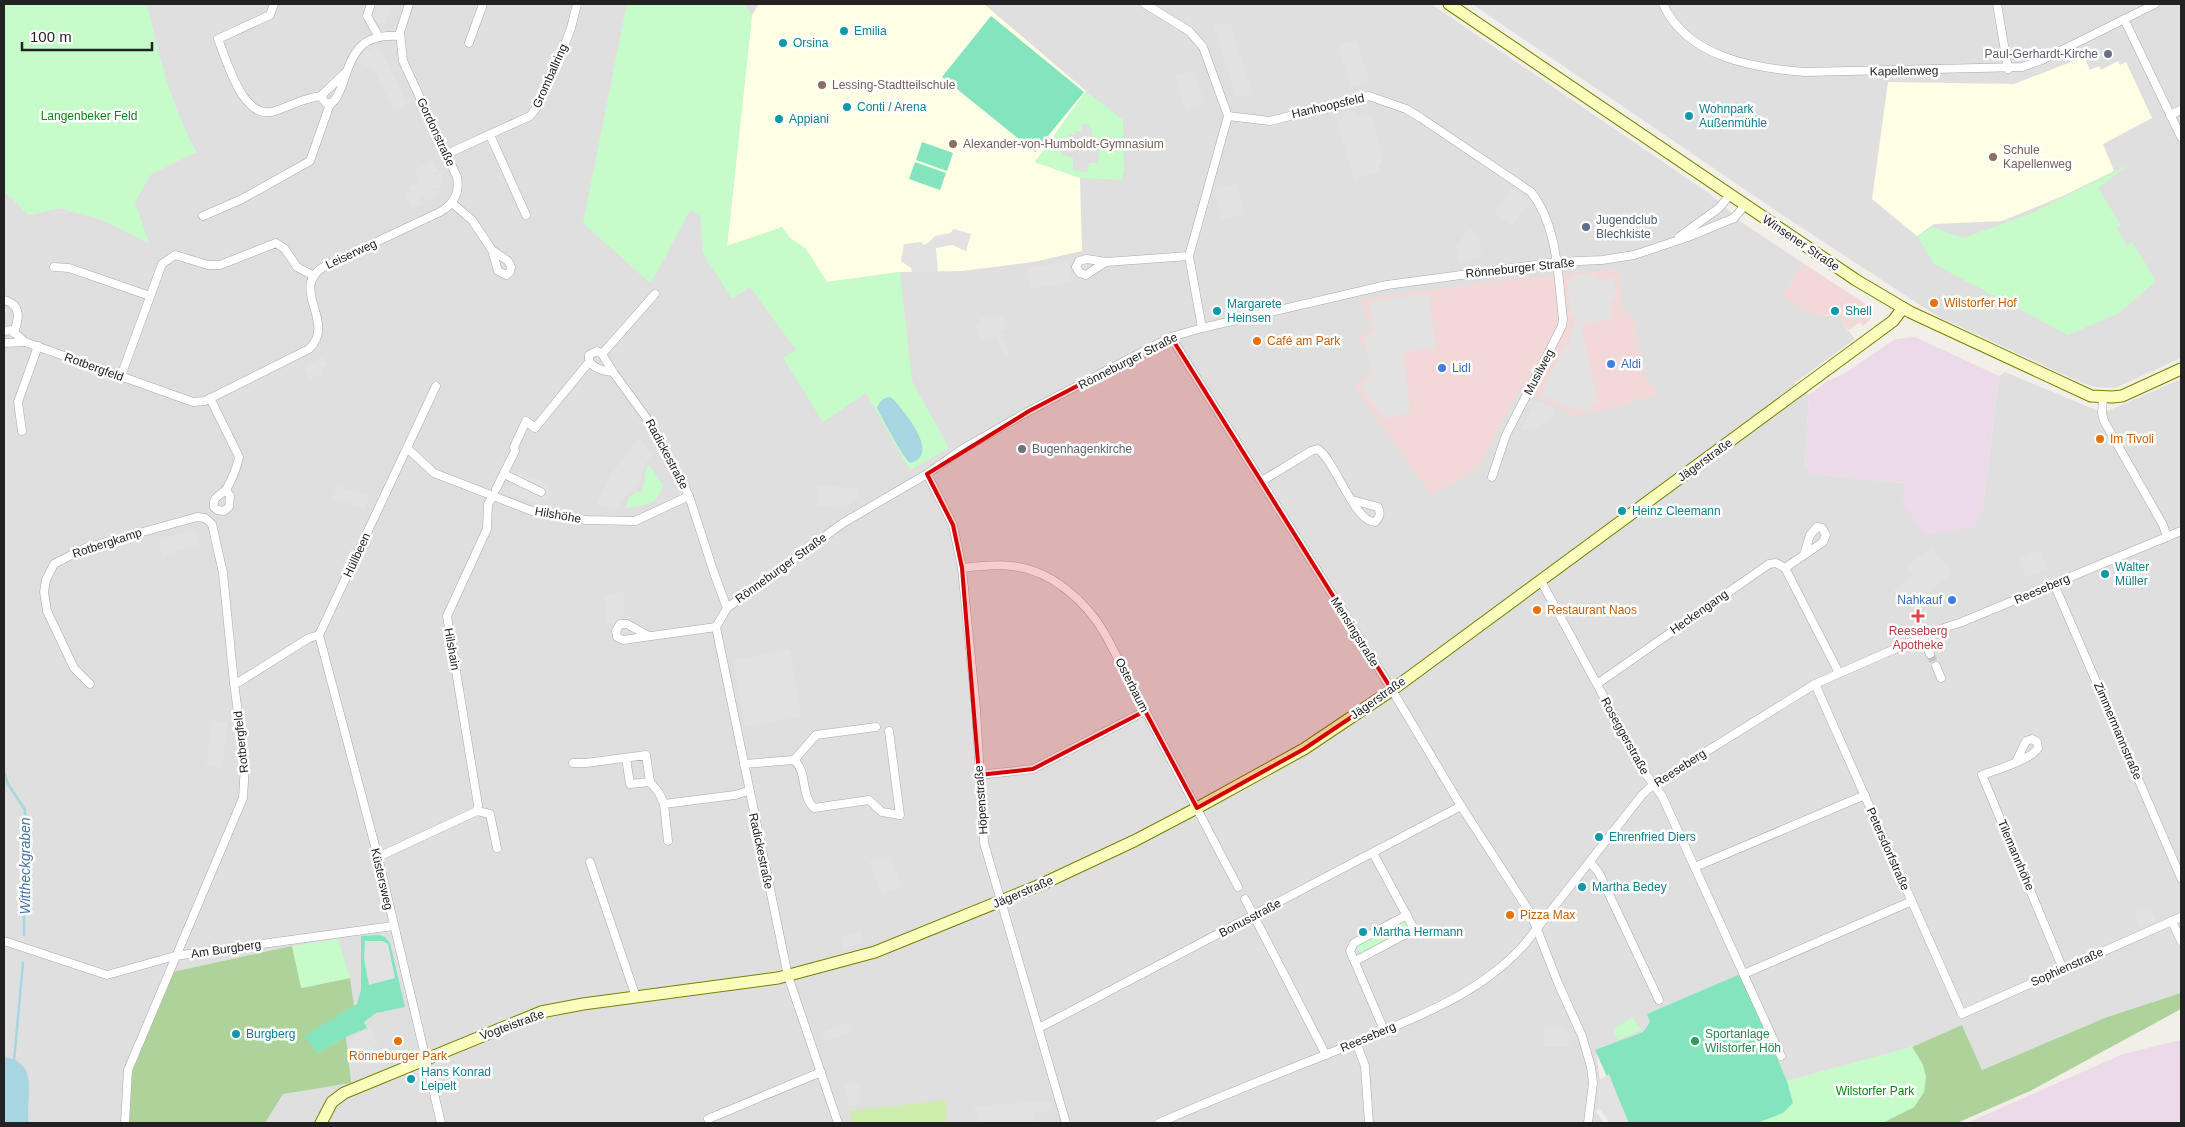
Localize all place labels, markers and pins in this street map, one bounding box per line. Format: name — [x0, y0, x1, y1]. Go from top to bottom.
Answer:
place label: Emilia — [854, 24, 887, 38]
marker: Emilia — [838, 25, 850, 37]
place label: Orsina — [793, 36, 829, 50]
marker: Orsina — [777, 37, 789, 49]
place label: Paul-Gerhardt-Kirche — [1985, 47, 2098, 61]
marker: Paul-Gerhardt-Kirche — [2102, 48, 2114, 60]
place label: Lessing-Stadtteilschule — [832, 78, 956, 92]
marker: Lessing-Stadtteilschule — [816, 79, 828, 91]
place label: Conti / Arena — [857, 100, 927, 114]
marker: Conti / Arena — [841, 101, 853, 113]
place label: Wohnpark Außenmühle — [1699, 102, 1767, 130]
marker: Wohnpark Außenmühle — [1683, 110, 1695, 122]
place label: Appiani — [789, 112, 829, 126]
marker: Appiani — [773, 113, 785, 125]
place label: Alexander-von-Humboldt-Gymnasium — [963, 137, 1164, 151]
marker: Alexander-von-Humboldt-Gymnasium — [947, 138, 959, 150]
place label: Schule Kapellenweg — [2003, 143, 2072, 171]
marker: Schule Kapellenweg — [1987, 151, 1999, 163]
place label: Jugendclub Blechkiste — [1596, 213, 1658, 241]
marker: Jugendclub Blechkiste — [1580, 221, 1592, 233]
place label: Wilstorfer Hof — [1944, 296, 2017, 310]
place label: Margarete Heinsen — [1227, 297, 1282, 325]
marker: Wilstorfer Hof — [1928, 297, 1940, 309]
place label: Shell — [1845, 304, 1872, 318]
marker: Margarete Heinsen — [1211, 305, 1223, 317]
marker: Shell — [1829, 305, 1841, 317]
place label: Café am Park — [1267, 334, 1341, 348]
marker: Café am Park — [1251, 335, 1263, 347]
place label: Aldi — [1621, 357, 1641, 371]
marker: Aldi — [1605, 358, 1617, 370]
place label: Lidl — [1452, 361, 1471, 375]
marker: Lidl — [1436, 362, 1448, 374]
place label: Im Tivoli — [2110, 432, 2154, 446]
marker: Im Tivoli — [2094, 433, 2106, 445]
place label: Bugenhagenkirche — [1032, 442, 1132, 456]
marker: Bugenhagenkirche — [1016, 443, 1028, 455]
place label: Heinz Cleemann — [1632, 504, 1721, 518]
marker: Heinz Cleemann — [1616, 505, 1628, 517]
place label: Walter Müller — [2115, 560, 2149, 588]
marker: Walter Müller — [2099, 568, 2111, 580]
place label: Nahkauf — [1897, 593, 1943, 607]
marker: Nahkauf — [1946, 594, 1958, 606]
place label: Restaurant Naos — [1547, 603, 1637, 617]
marker: Restaurant Naos — [1531, 604, 1543, 616]
marker: Reeseberg Apotheke — [1912, 610, 1924, 622]
place label: Reeseberg Apotheke — [1889, 624, 1947, 652]
place label: Ehrenfried Diers — [1609, 830, 1696, 844]
marker: Ehrenfried Diers — [1593, 831, 1605, 843]
place label: Martha Bedey — [1592, 880, 1667, 894]
marker: Martha Bedey — [1576, 881, 1588, 893]
place label: Pizza Max — [1520, 908, 1575, 922]
marker: Pizza Max — [1504, 909, 1516, 921]
place label: Martha Hermann — [1373, 925, 1463, 939]
marker: Martha Hermann — [1357, 926, 1369, 938]
place label: Burgberg — [246, 1027, 295, 1041]
place label: Sportanlage Wilstorfer Höh — [1705, 1027, 1781, 1055]
marker: Burgberg — [230, 1028, 242, 1040]
marker: Rönneburger Park — [392, 1035, 404, 1047]
marker: Sportanlage Wilstorfer Höh — [1689, 1035, 1701, 1047]
place label: Rönneburger Park — [349, 1049, 448, 1063]
place label: Hans Konrad Leipelt — [421, 1065, 491, 1093]
marker: Hans Konrad Leipelt — [405, 1073, 417, 1085]

